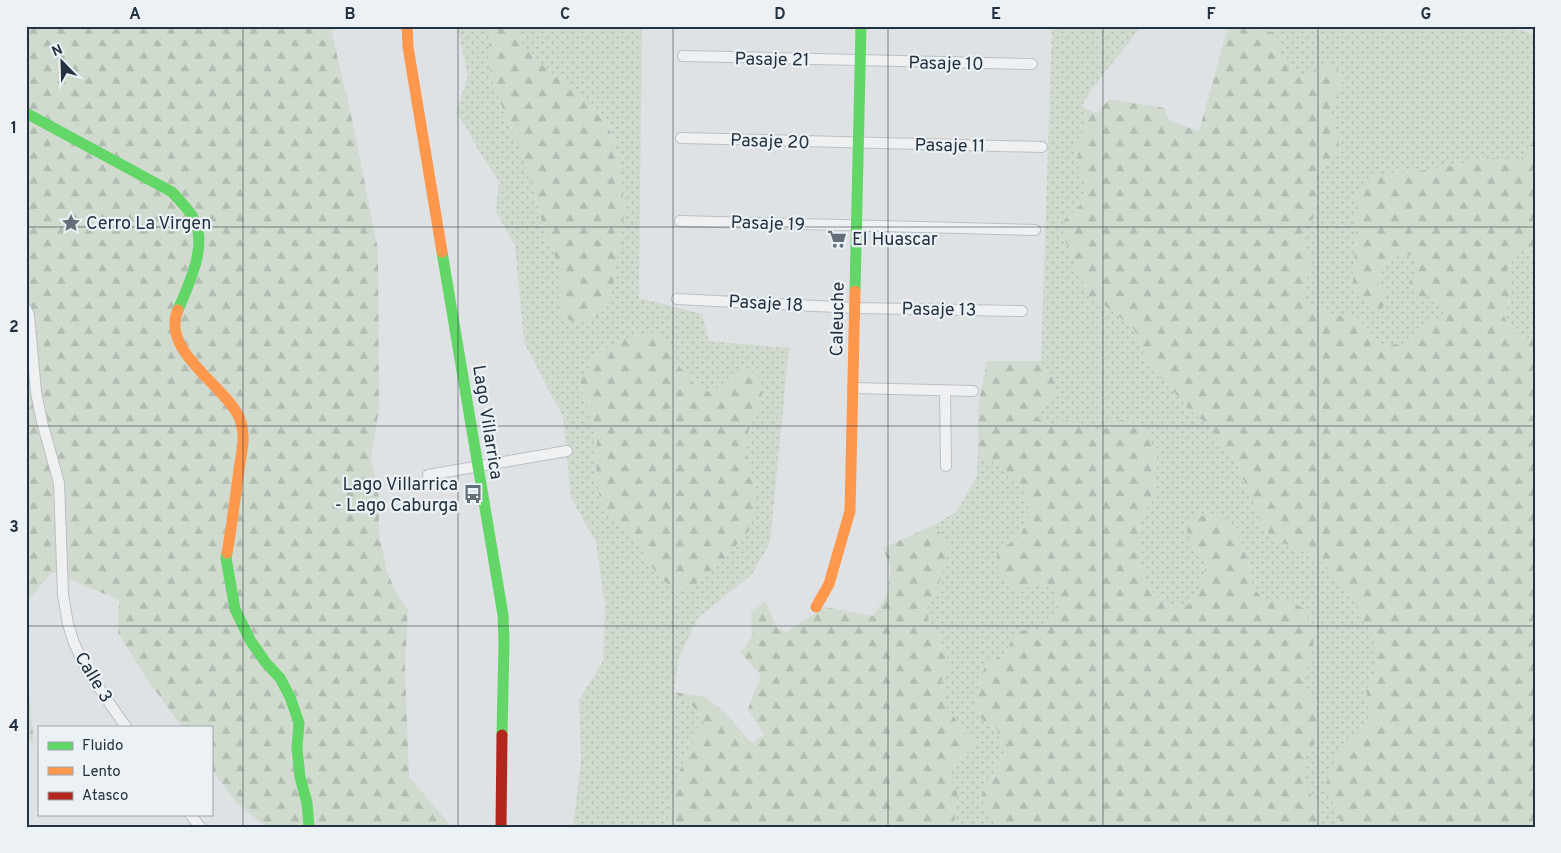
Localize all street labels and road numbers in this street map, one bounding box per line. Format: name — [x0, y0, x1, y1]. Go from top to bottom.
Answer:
street label: Pasaje 21 — [734, 48, 810, 73]
street label: Pasaje 10 — [908, 52, 984, 77]
street label: Pasaje 20 — [730, 130, 810, 155]
street label: Pasaje 11 — [914, 134, 985, 159]
street label: Pasaje 19 — [730, 212, 806, 237]
street label: Caleuche — [826, 282, 851, 357]
street label: Pasaje 18 — [728, 291, 804, 318]
street label: Pasaje 13 — [901, 298, 977, 323]
street label: Lago Villarrica — [466, 363, 507, 481]
street label: Calle 3 — [69, 648, 117, 707]

